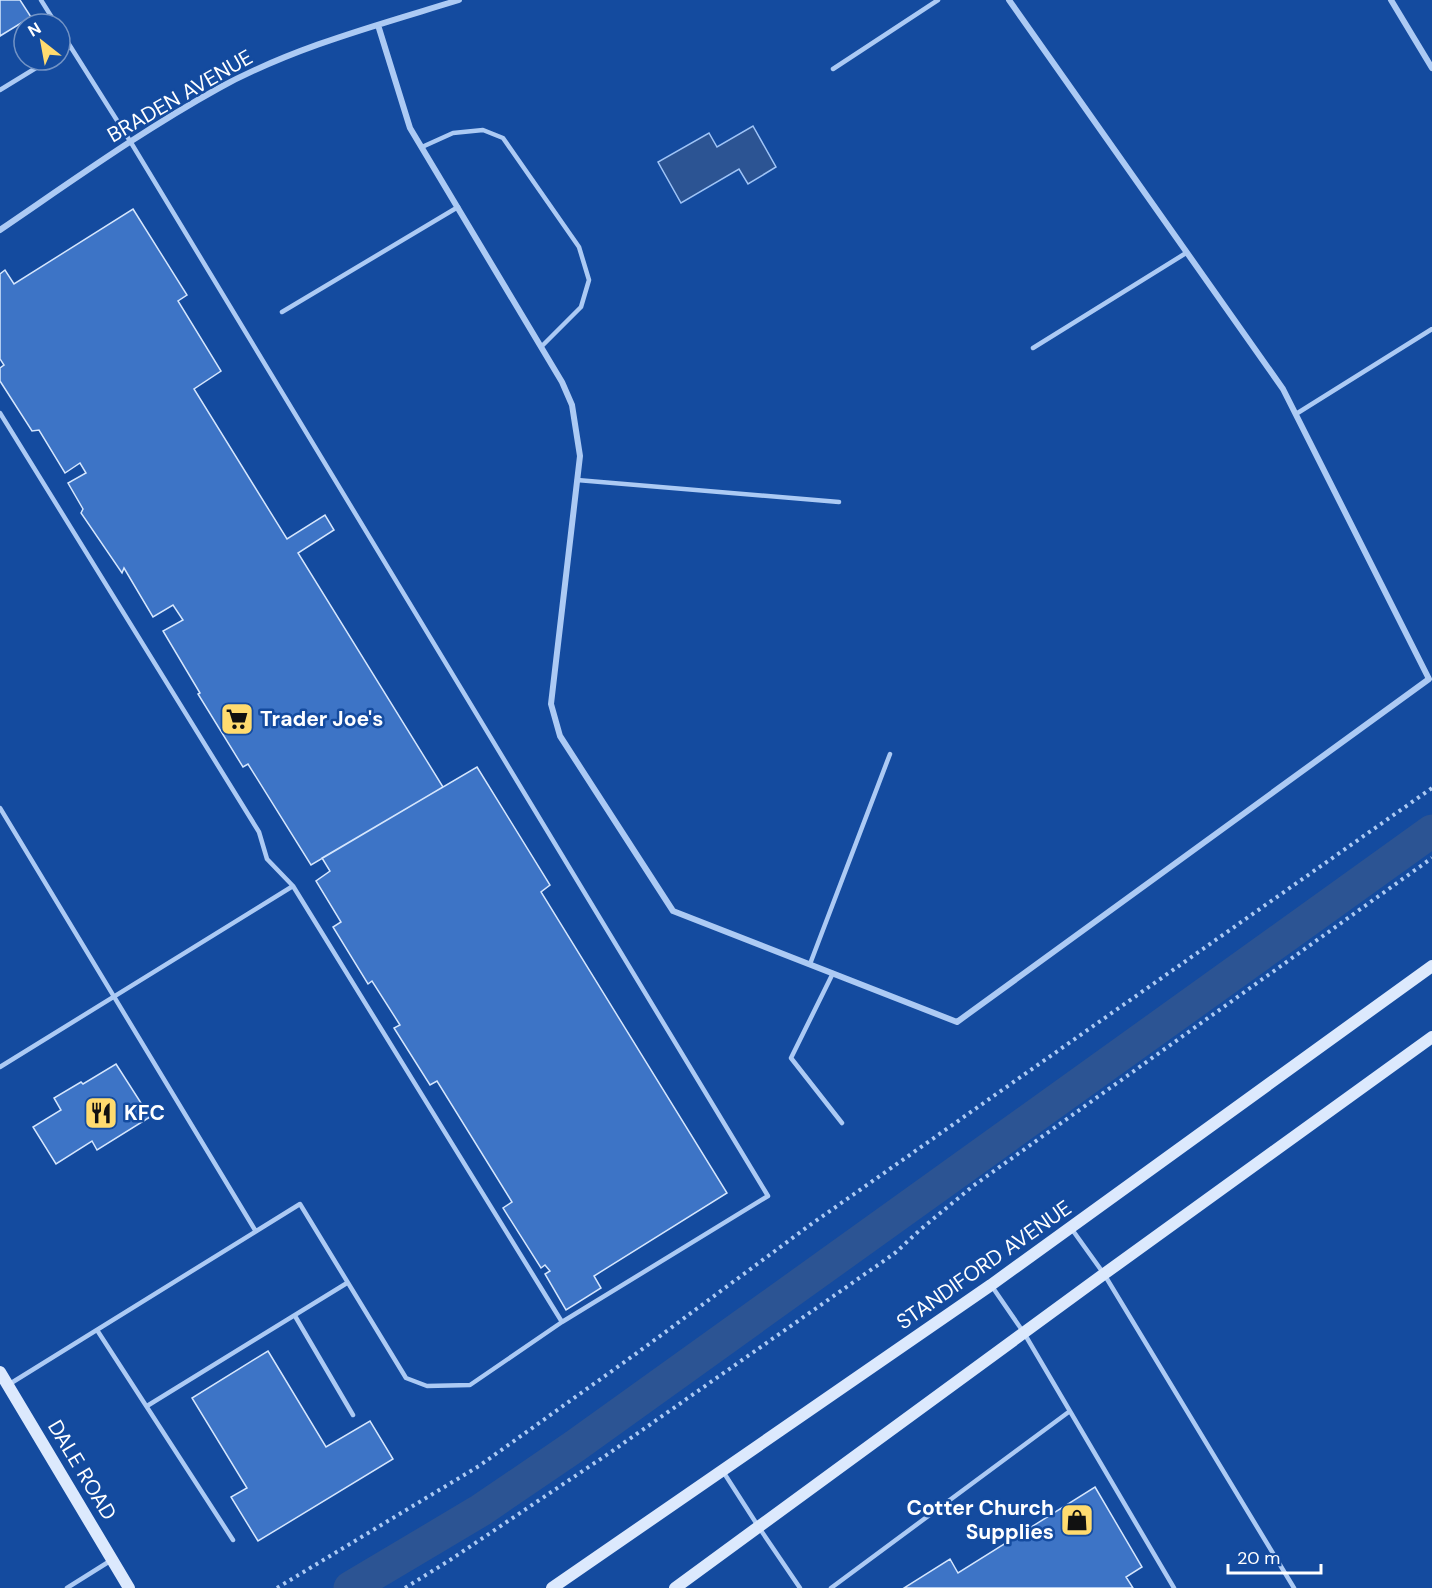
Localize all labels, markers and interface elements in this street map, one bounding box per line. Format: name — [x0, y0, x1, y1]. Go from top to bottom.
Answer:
north arrow — [12, 12, 72, 72]
text: N — [24, 18, 45, 42]
street label: BRADEN AVENUE — [102, 43, 258, 149]
supermarket icon: Trader Joe's — [219, 701, 255, 737]
place label: Trader Joe's — [260, 705, 383, 733]
restaurant icon: KFC — [83, 1095, 119, 1131]
place label: KFC — [124, 1099, 165, 1127]
street label: STANDIFORD AVENUE — [891, 1194, 1077, 1336]
street label: DALE ROAD — [41, 1415, 123, 1525]
place label: Cotter Church Supplies — [906, 1494, 1054, 1546]
shop icon: Cotter Church Supplies — [1059, 1502, 1095, 1538]
scale bar — [1228, 1537, 1321, 1575]
text: 20 m — [1237, 1546, 1280, 1570]

